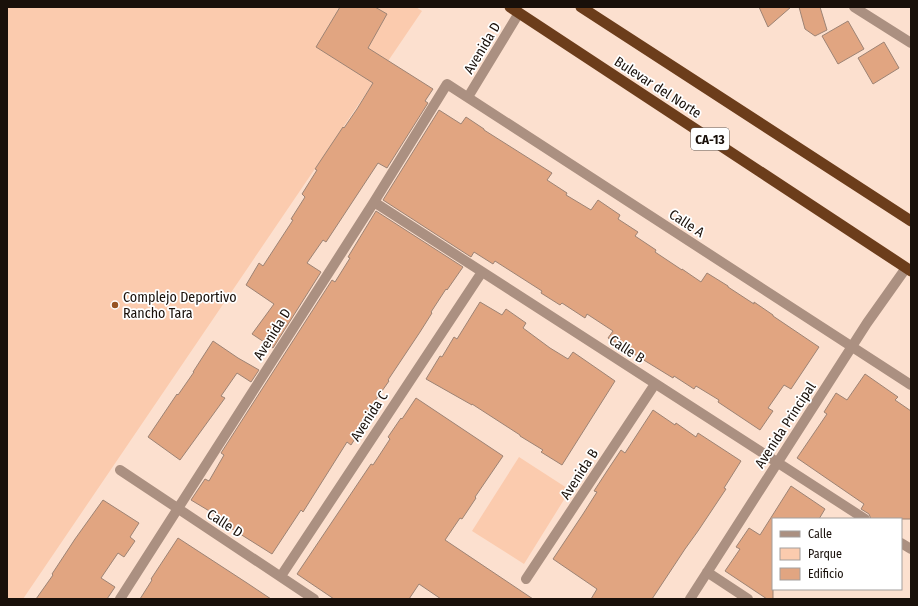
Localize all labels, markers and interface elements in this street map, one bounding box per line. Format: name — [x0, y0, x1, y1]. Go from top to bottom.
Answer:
street label: Avenida D — [460, 19, 504, 77]
street label: Bulevar del Norte — [611, 53, 704, 122]
road number: CA-13 — [691, 128, 729, 150]
street label: Calle A — [666, 206, 708, 241]
place label: Complejo Deportivo Rancho Tara — [123, 289, 237, 322]
marker: Complejo Deportivo Rancho Tara — [110, 300, 120, 310]
street label: Avenida D — [250, 306, 295, 363]
street label: Calle B — [606, 332, 648, 367]
street label: Avenida Principal — [751, 379, 820, 471]
street label: Avenida C — [347, 388, 392, 444]
street label: Avenida B — [557, 446, 602, 503]
street label: Calle D — [204, 506, 246, 541]
legend — [772, 518, 902, 590]
text: Calle — [808, 527, 832, 541]
text: Parque — [808, 547, 842, 561]
text: Edificio — [808, 567, 844, 581]

